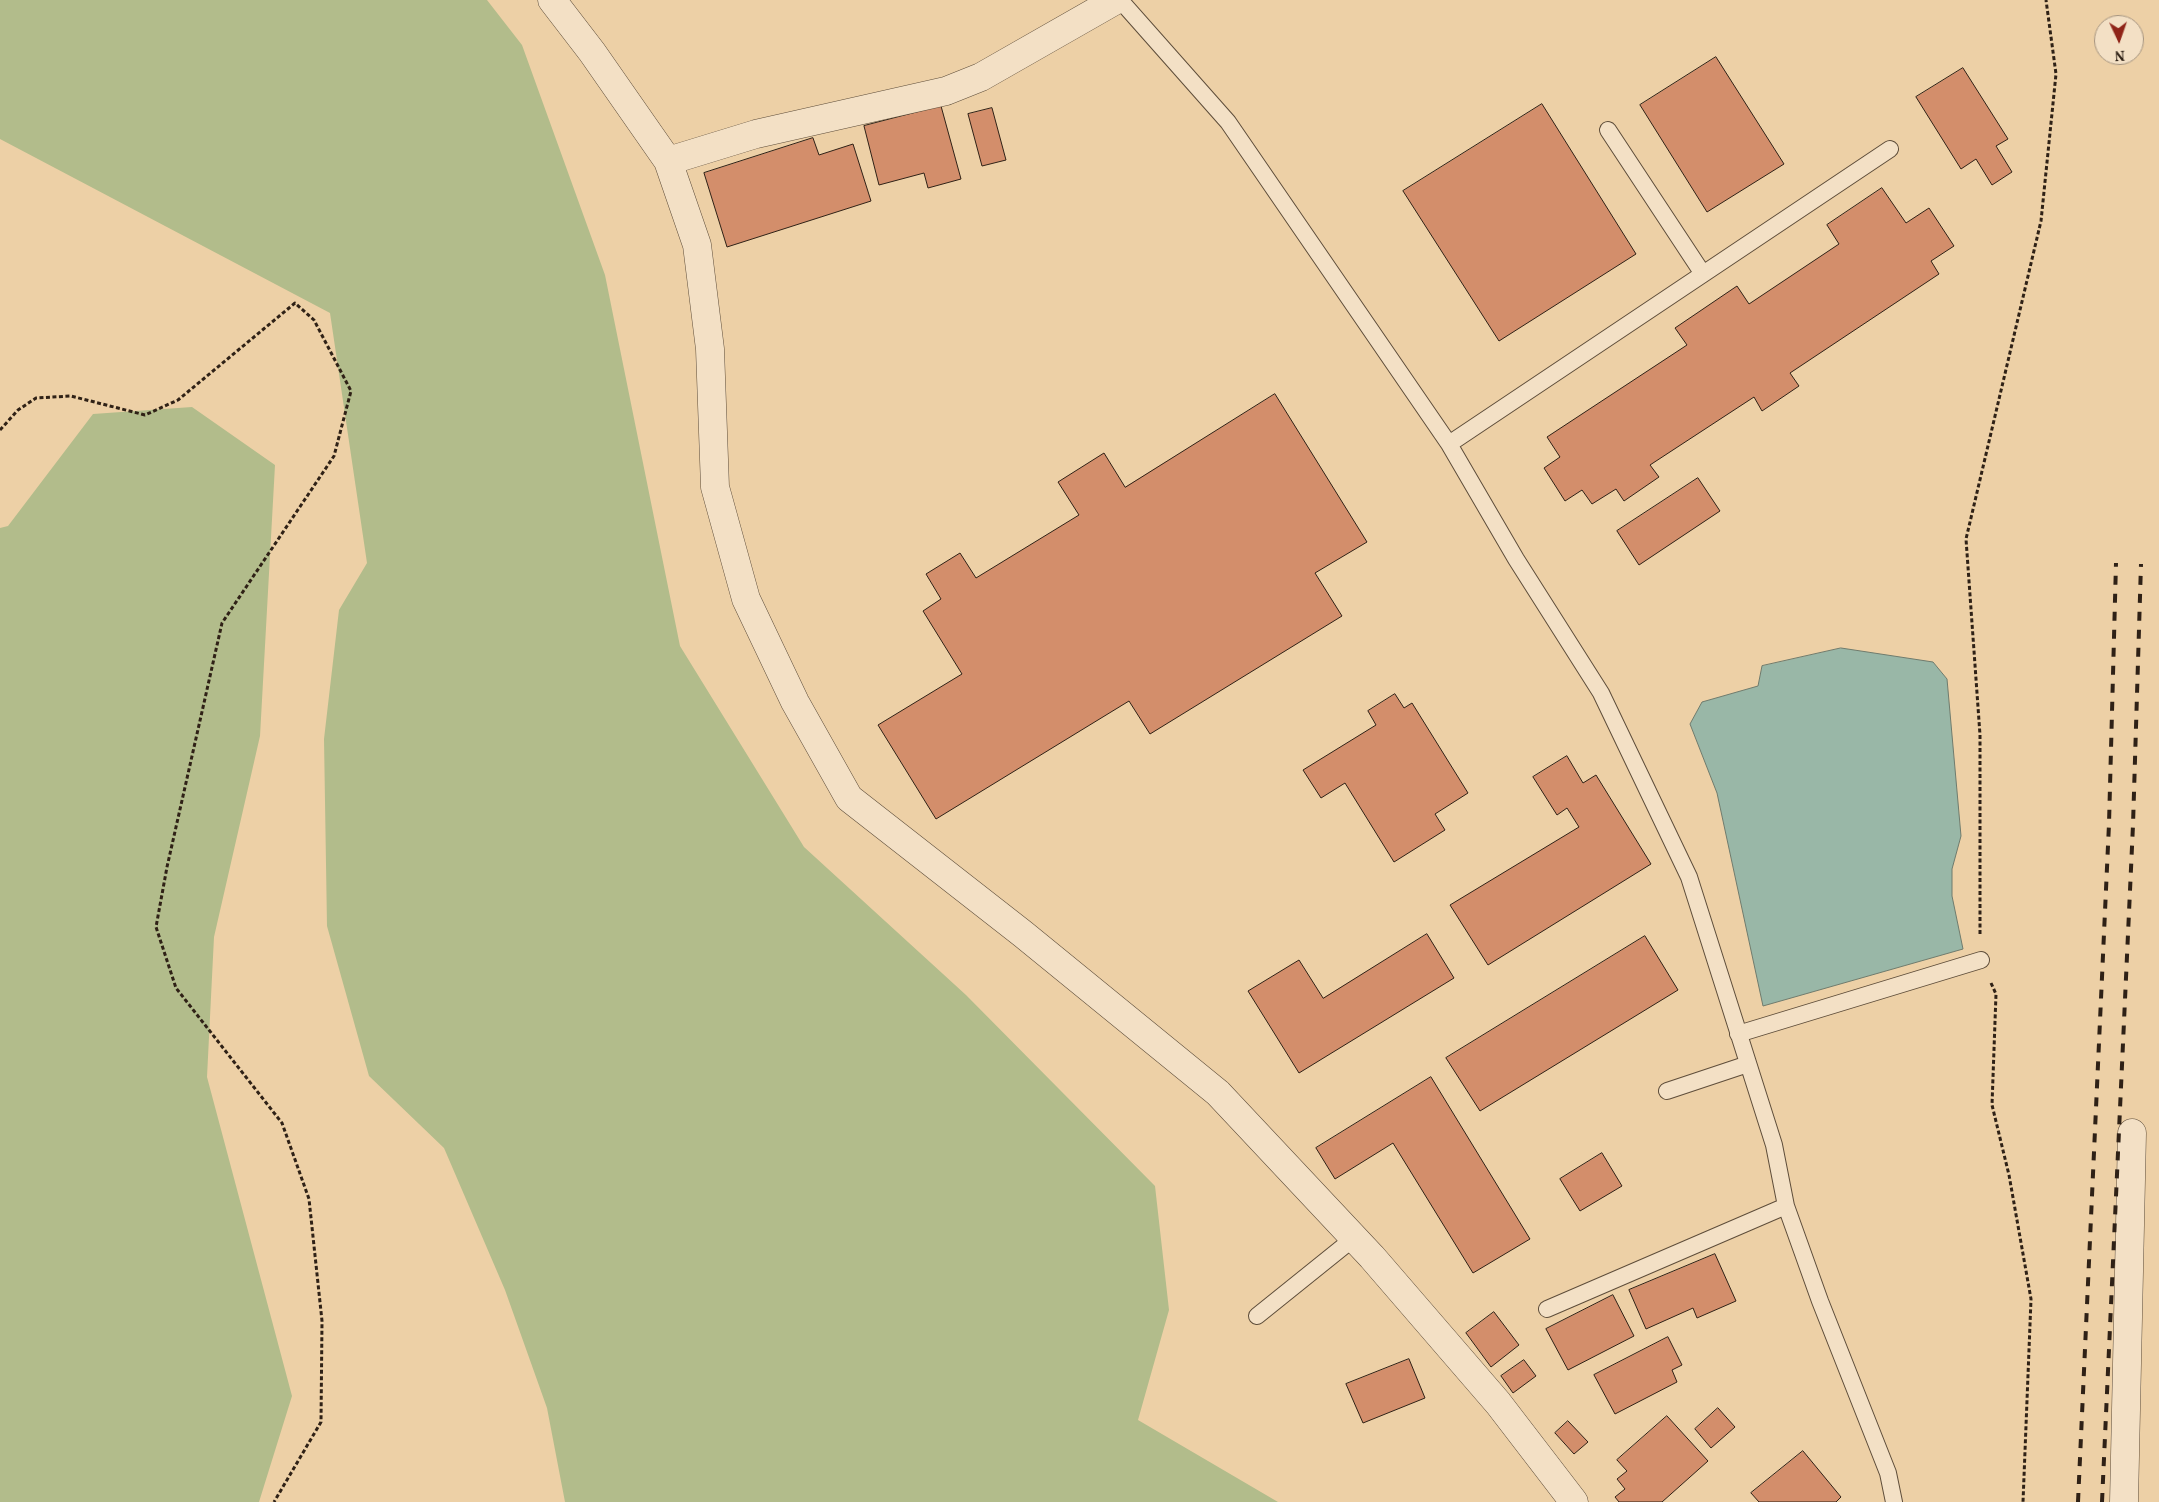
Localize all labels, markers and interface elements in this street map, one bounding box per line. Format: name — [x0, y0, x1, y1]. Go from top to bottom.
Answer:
north arrow — [2094, 15, 2144, 65]
text: N — [2114, 45, 2125, 64]

